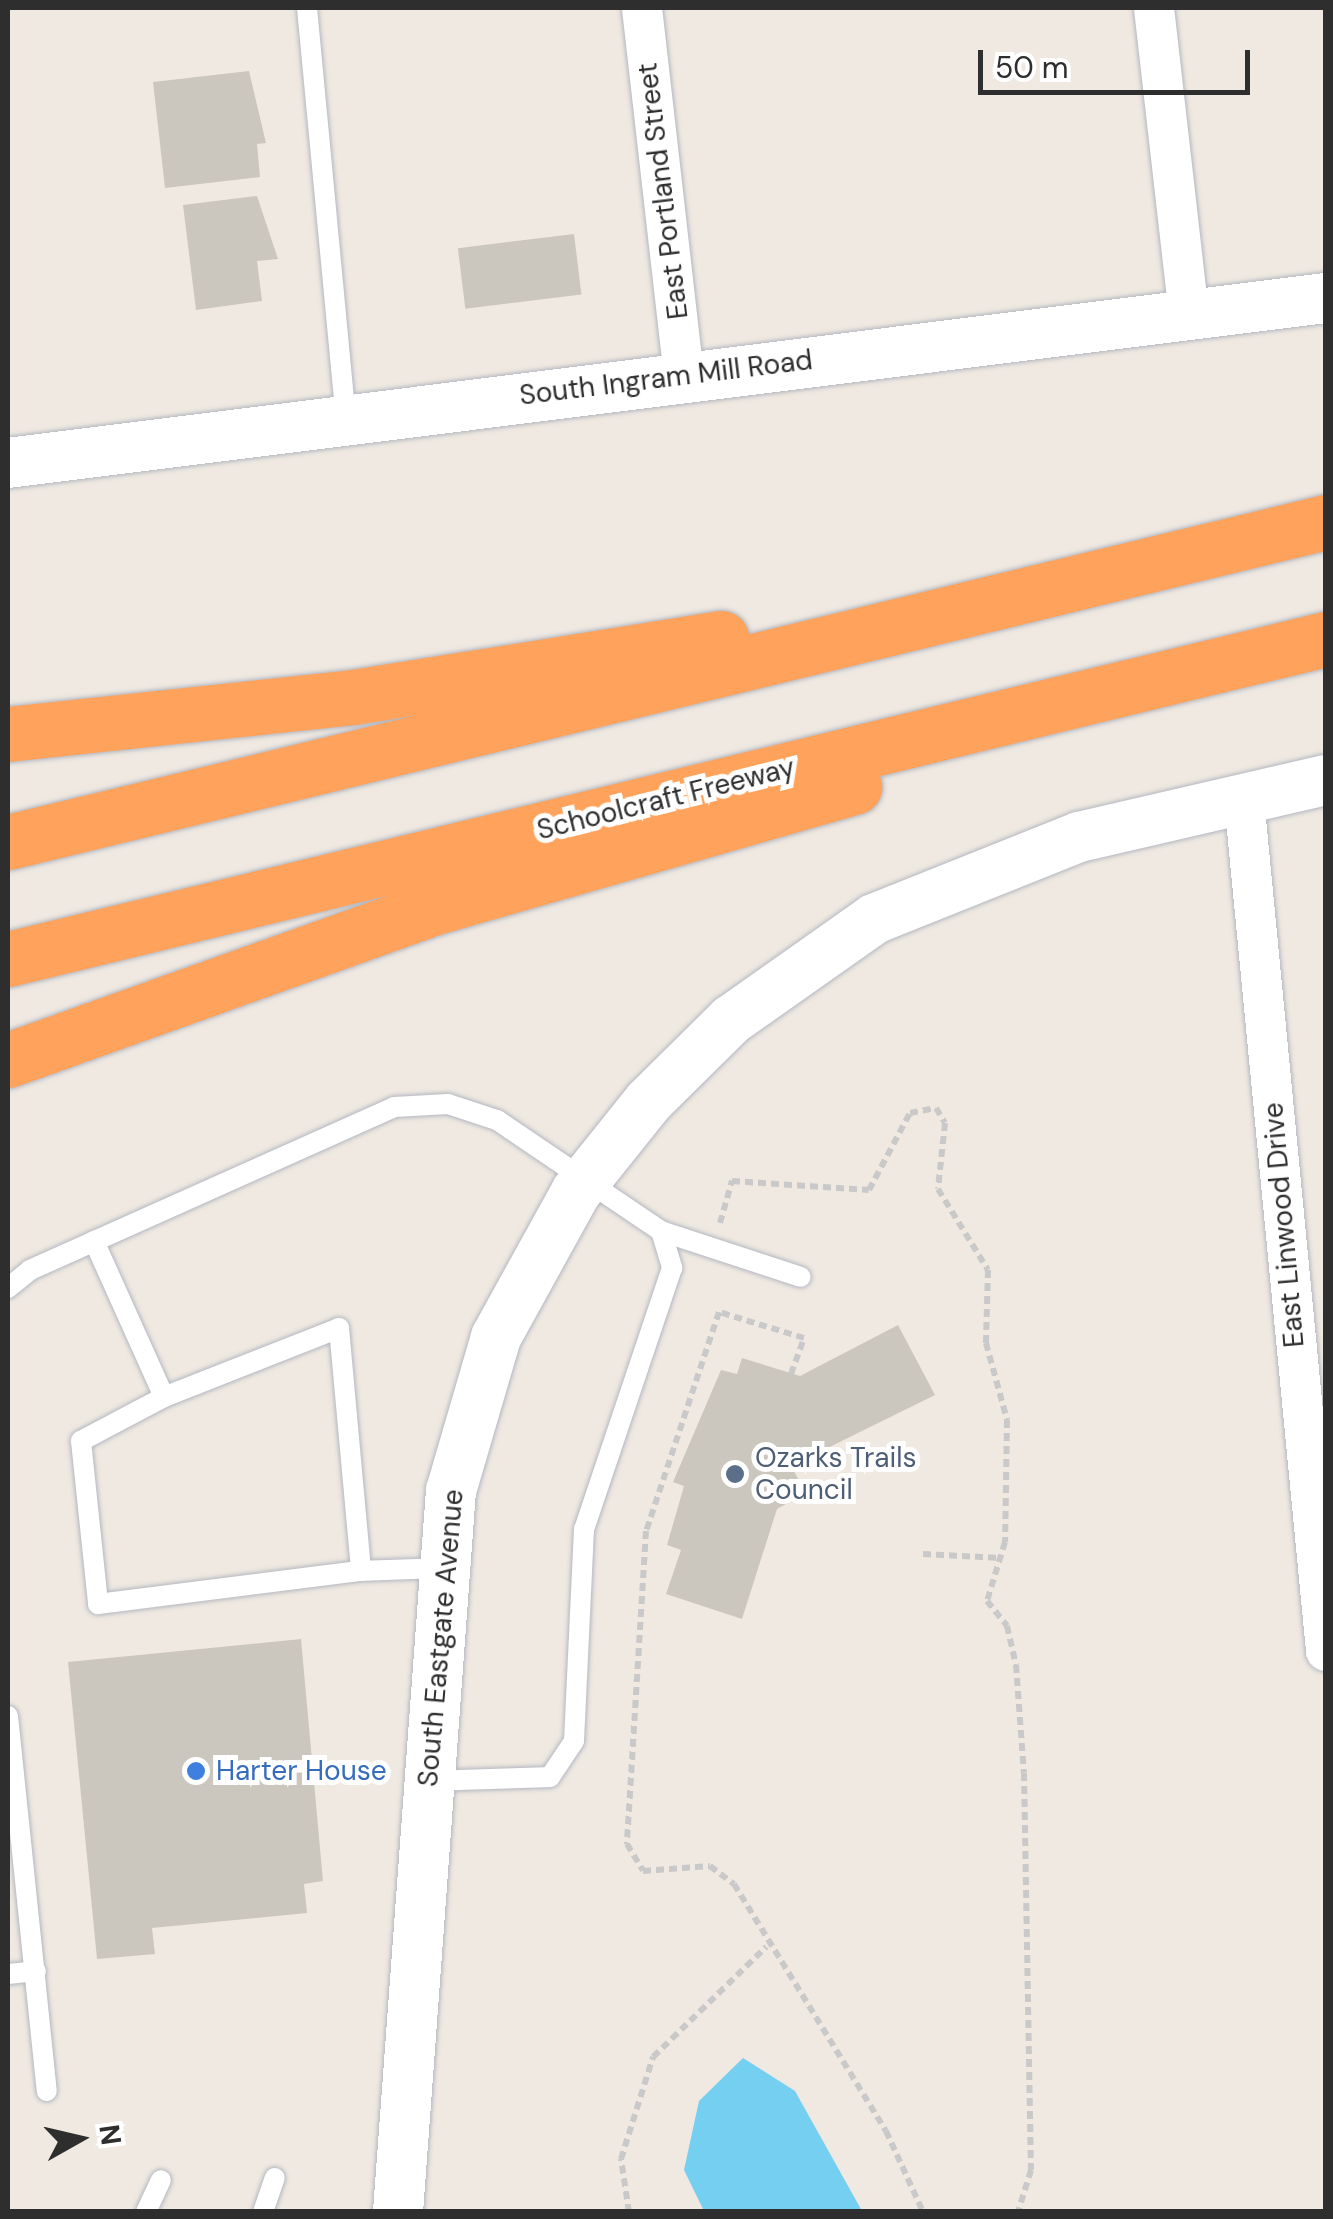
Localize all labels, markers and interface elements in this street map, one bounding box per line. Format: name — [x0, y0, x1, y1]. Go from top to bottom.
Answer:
scale bar — [983, 30, 1256, 92]
text: 50 m — [995, 48, 1069, 87]
street label: East Portland Street — [631, 61, 695, 321]
street label: South Ingram Mill Road — [518, 343, 814, 413]
street label: Schoolcraft Freeway — [534, 751, 798, 847]
street label: East Linwood Drive — [1257, 1101, 1311, 1349]
place label: Ozarks Trails Council — [755, 1441, 917, 1507]
marker: Ozarks Trails Council — [724, 1463, 746, 1485]
street label: South Eastgate Avenue — [411, 1488, 471, 1788]
place label: Harter House — [216, 1754, 387, 1788]
marker: Harter House — [185, 1760, 207, 1782]
north arrow — [30, 2089, 130, 2189]
text: N — [90, 2122, 130, 2147]

